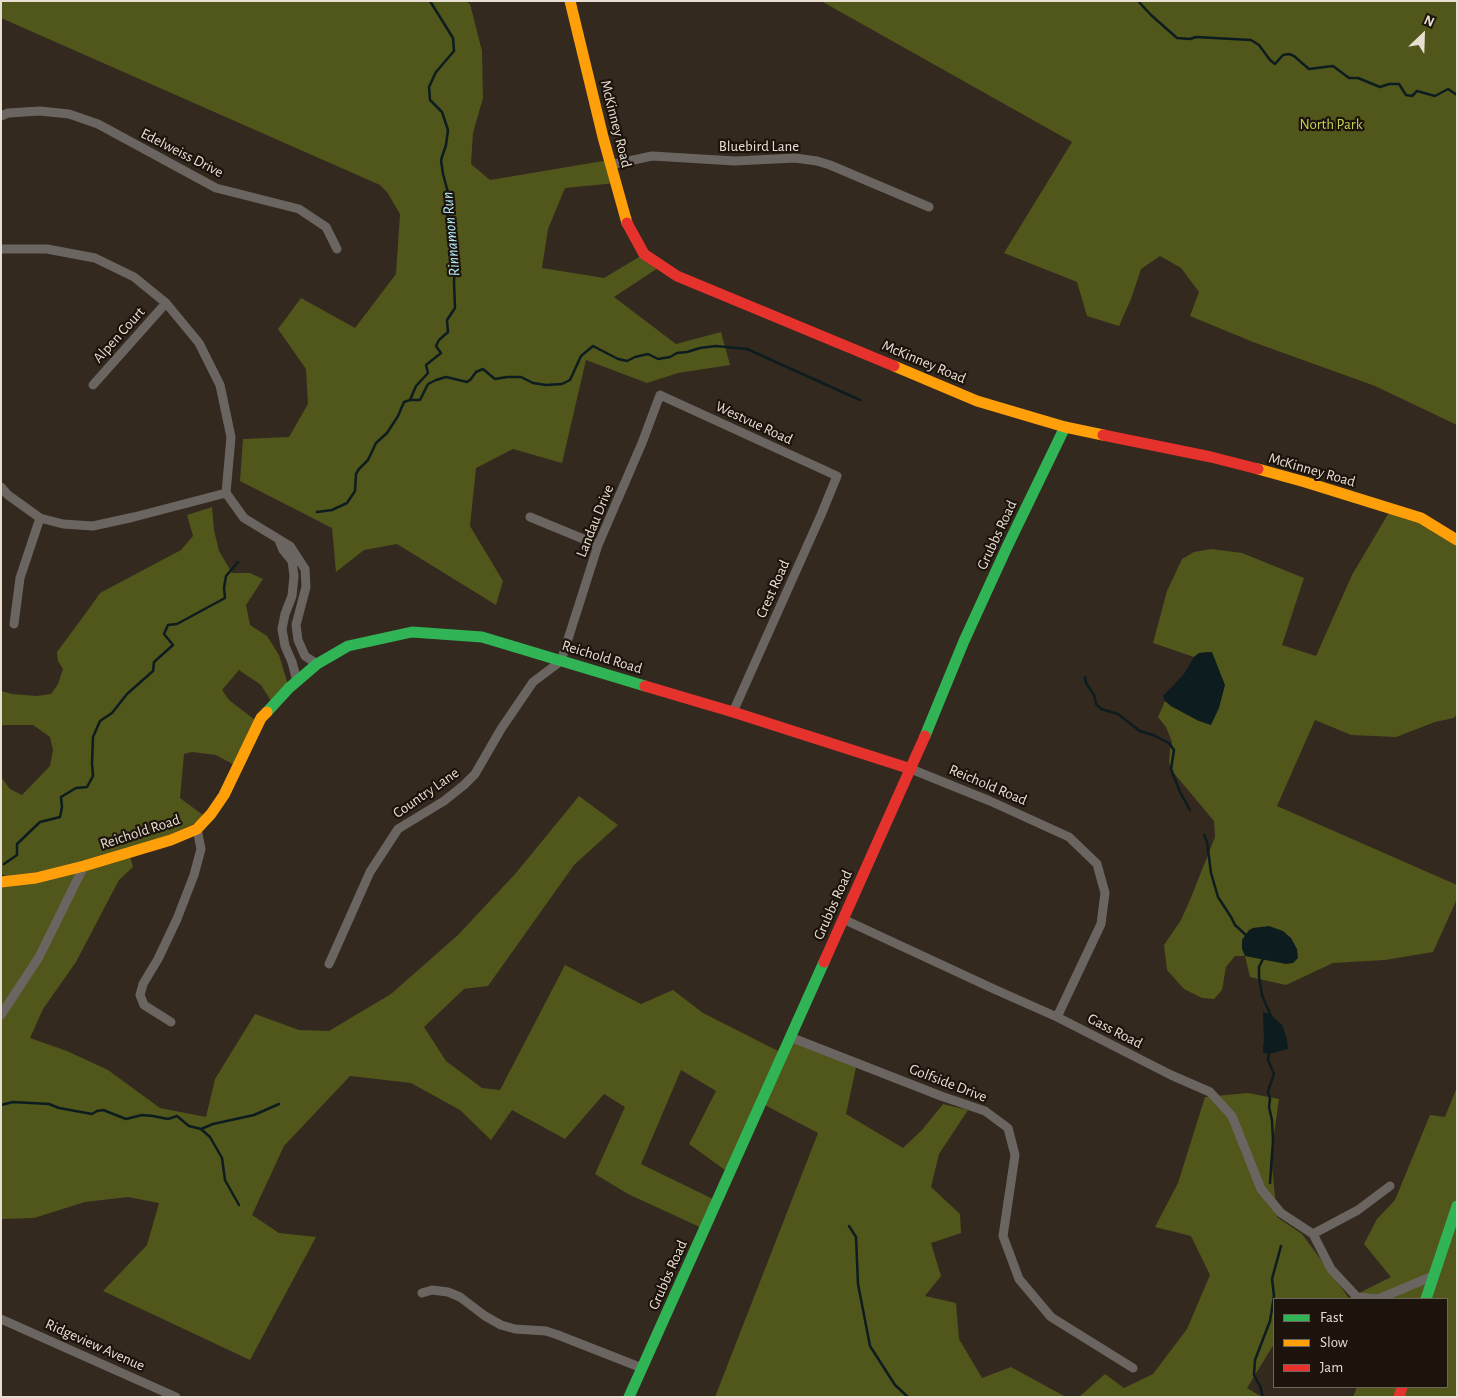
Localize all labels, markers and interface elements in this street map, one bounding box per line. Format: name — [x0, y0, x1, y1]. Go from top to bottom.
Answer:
north arrow — [1398, 10, 1448, 60]
text: N — [1422, 13, 1436, 30]
street label: McKinney Road — [596, 78, 636, 170]
park label: North Park — [1300, 115, 1362, 133]
street label: Edelweiss Drive — [138, 124, 226, 182]
street label: Bluebird Lane — [719, 137, 799, 155]
water label: Rinnamon Run — [438, 191, 464, 277]
street label: Alpen Court — [89, 303, 149, 367]
street label: McKinney Road — [879, 336, 969, 388]
street label: Westvue Road — [712, 397, 796, 449]
street label: McKinney Road — [1266, 449, 1358, 491]
street label: Landau Drive — [572, 482, 618, 560]
street label: Grubbs Road — [973, 497, 1021, 573]
street label: Crest Road — [752, 557, 794, 621]
street label: Reichold Road — [560, 636, 644, 678]
street label: Reichold Road — [946, 760, 1030, 810]
street label: Country Lane — [390, 764, 462, 822]
street label: Reichold Road — [98, 811, 182, 853]
street label: Grubbs Road — [810, 867, 856, 943]
street label: Gass Road — [1085, 1010, 1145, 1052]
street label: Golfside Drive — [907, 1060, 989, 1106]
street label: Grubbs Road — [645, 1237, 691, 1313]
legend — [1273, 1298, 1448, 1388]
text: Fast — [1320, 1310, 1343, 1325]
street label: Ridgeview Avenue — [42, 1315, 148, 1375]
text: Slow — [1320, 1335, 1348, 1350]
text: Jam — [1320, 1360, 1343, 1375]

